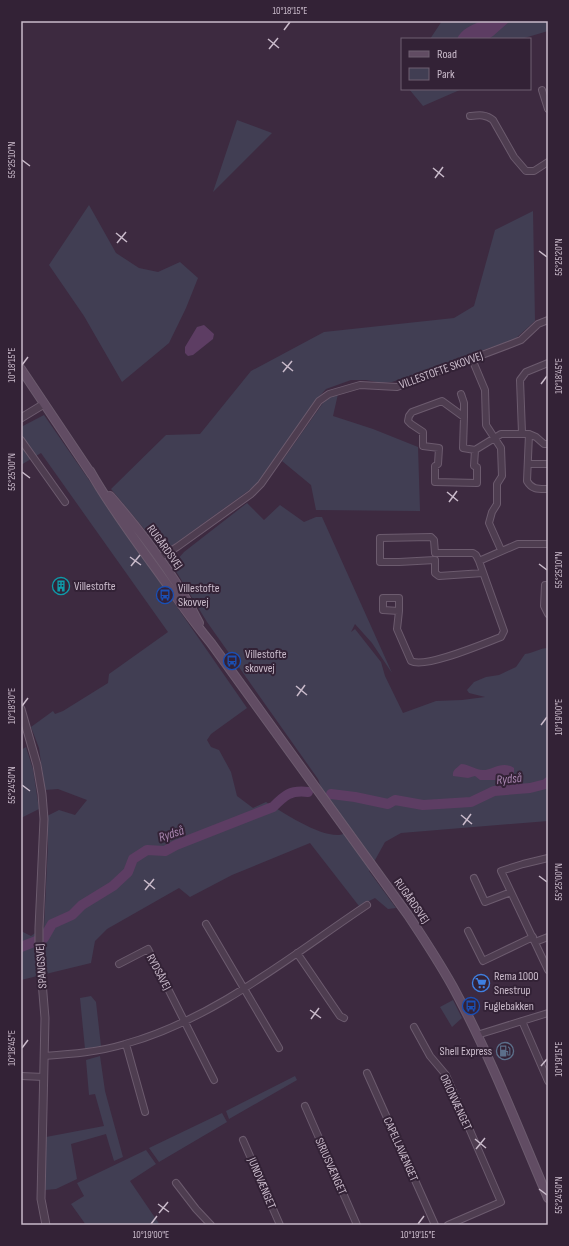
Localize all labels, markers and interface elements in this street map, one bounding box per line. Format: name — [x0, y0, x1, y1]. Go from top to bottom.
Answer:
text: 10°18'15"E — [273, 5, 307, 17]
legend — [401, 38, 531, 90]
text: Road — [437, 47, 457, 62]
text: Park — [437, 67, 455, 82]
text: 55°25'10"N — [6, 142, 18, 178]
text: 55°25'20"N — [553, 238, 565, 276]
text: 10°18'15"E — [6, 348, 18, 382]
street label: VILLESTOFTE SKOVVEJ — [397, 348, 485, 393]
text: 10°18'45"E — [553, 358, 565, 394]
text: 55°25'00"N — [6, 453, 18, 491]
street label: RUGÅRDSVEJ — [143, 522, 186, 573]
text: 55°25'10"N — [553, 552, 565, 588]
building icon: Villestofte — [51, 576, 71, 596]
place label: Villestofte — [74, 579, 116, 594]
place label: Villestofte Skovvej — [178, 581, 220, 610]
bus stop icon: Villestofte Skovvej — [155, 585, 175, 605]
place label: Villestofte skovvej — [245, 647, 287, 676]
bus stop icon: Villestofte skovvej — [222, 651, 242, 671]
text: 10°18'30"E — [6, 688, 18, 724]
text: 10°19'00"E — [553, 699, 565, 735]
text: 55°24'50"N — [6, 766, 18, 804]
water label: Rydså — [496, 770, 523, 788]
water label: Rydså — [157, 822, 187, 846]
text: 55°25'00"N — [553, 863, 565, 901]
street label: RUGÅRDSVEJ — [391, 876, 433, 927]
street label: SPANGSVEJ — [32, 943, 51, 989]
street label: RYDSÅVEJ — [143, 952, 174, 993]
place label: Rema 1000 Snestrup — [494, 969, 539, 998]
supermarket icon: Rema 1000 Snestrup — [471, 973, 491, 993]
bus stop icon: Fuglebakken — [461, 996, 481, 1016]
place label: Fuglebakken — [484, 999, 534, 1014]
text: 10°18'45"E — [6, 1030, 18, 1066]
fuel station icon: Shell Express — [495, 1041, 515, 1061]
text: 10°19'15"E — [553, 1042, 565, 1077]
place label: Shell Express — [440, 1044, 492, 1059]
street label: ORIONVÆNGET — [436, 1072, 475, 1133]
street label: CAPELLAVÆNGET — [380, 1115, 421, 1184]
street label: SIRIUSVÆNGET — [311, 1135, 350, 1197]
street label: JUNOVÆNGET — [244, 1154, 279, 1211]
text: 55°24'50"N — [553, 1176, 565, 1214]
text: 10°19'00"E — [133, 1229, 169, 1241]
text: 10°19'15"E — [401, 1229, 436, 1241]

